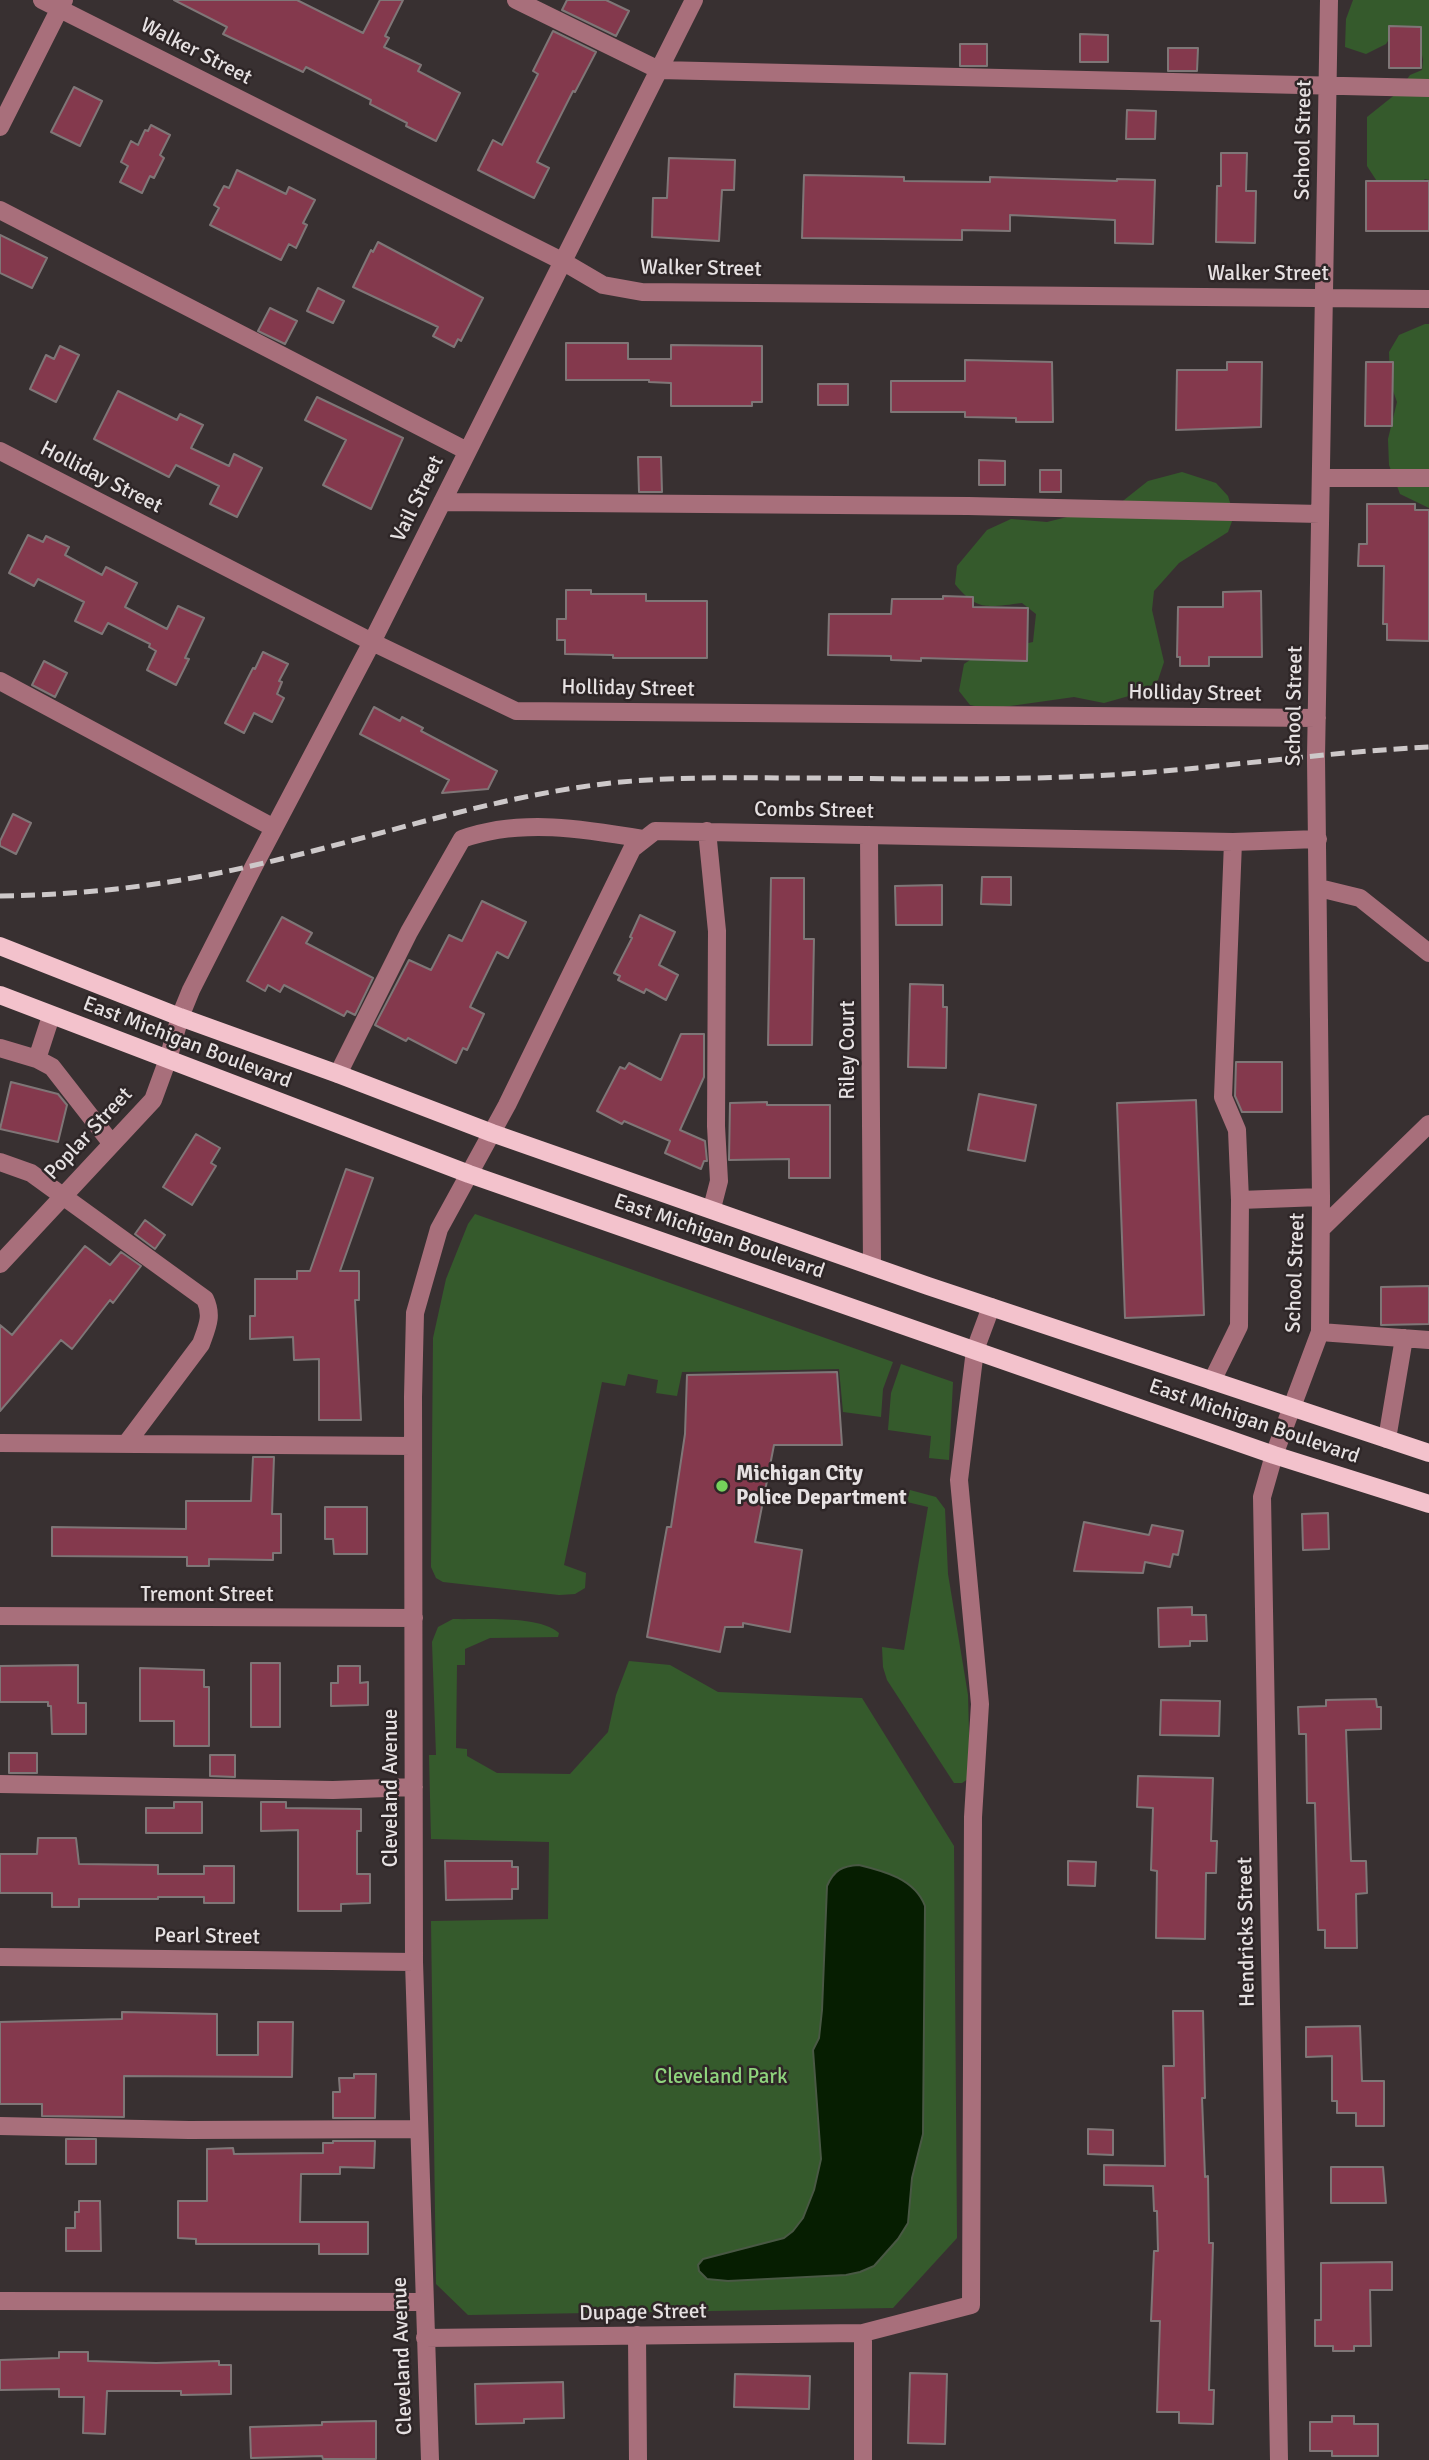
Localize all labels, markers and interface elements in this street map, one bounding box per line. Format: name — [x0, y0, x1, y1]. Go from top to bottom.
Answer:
street label: Walker Street — [136, 13, 256, 91]
street label: School Street — [1290, 80, 1318, 200]
street label: Walker Street — [640, 255, 762, 283]
street label: Walker Street — [1207, 261, 1329, 287]
street label: Holliday Street — [36, 436, 166, 520]
street label: Vail Street — [386, 452, 450, 546]
street label: School Street — [1281, 646, 1309, 766]
street label: Holliday Street — [561, 675, 695, 703]
street label: Holliday Street — [1128, 680, 1262, 708]
street label: Combs Street — [754, 797, 874, 825]
street label: East Michigan Boulevard — [79, 992, 295, 1094]
street label: Riley Court — [835, 1000, 861, 1100]
street label: Poplar Street — [40, 1083, 138, 1185]
street label: East Michigan Boulevard — [610, 1189, 828, 1285]
street label: School Street — [1281, 1212, 1311, 1334]
street label: East Michigan Boulevard — [1145, 1374, 1363, 1470]
place label: Michigan City Police Department — [736, 1461, 907, 1511]
marker: Michigan City Police Department — [714, 1478, 730, 1494]
street label: Tremont Street — [141, 1582, 273, 1608]
street label: Cleveland Avenue — [378, 1709, 404, 1867]
street label: Hendricks Street — [1233, 1857, 1261, 2007]
street label: Pearl Street — [154, 1923, 260, 1951]
park label: Cleveland Park — [654, 2064, 788, 2090]
street label: Cleveland Avenue — [388, 2276, 418, 2436]
street label: Dupage Street — [579, 2299, 707, 2327]

